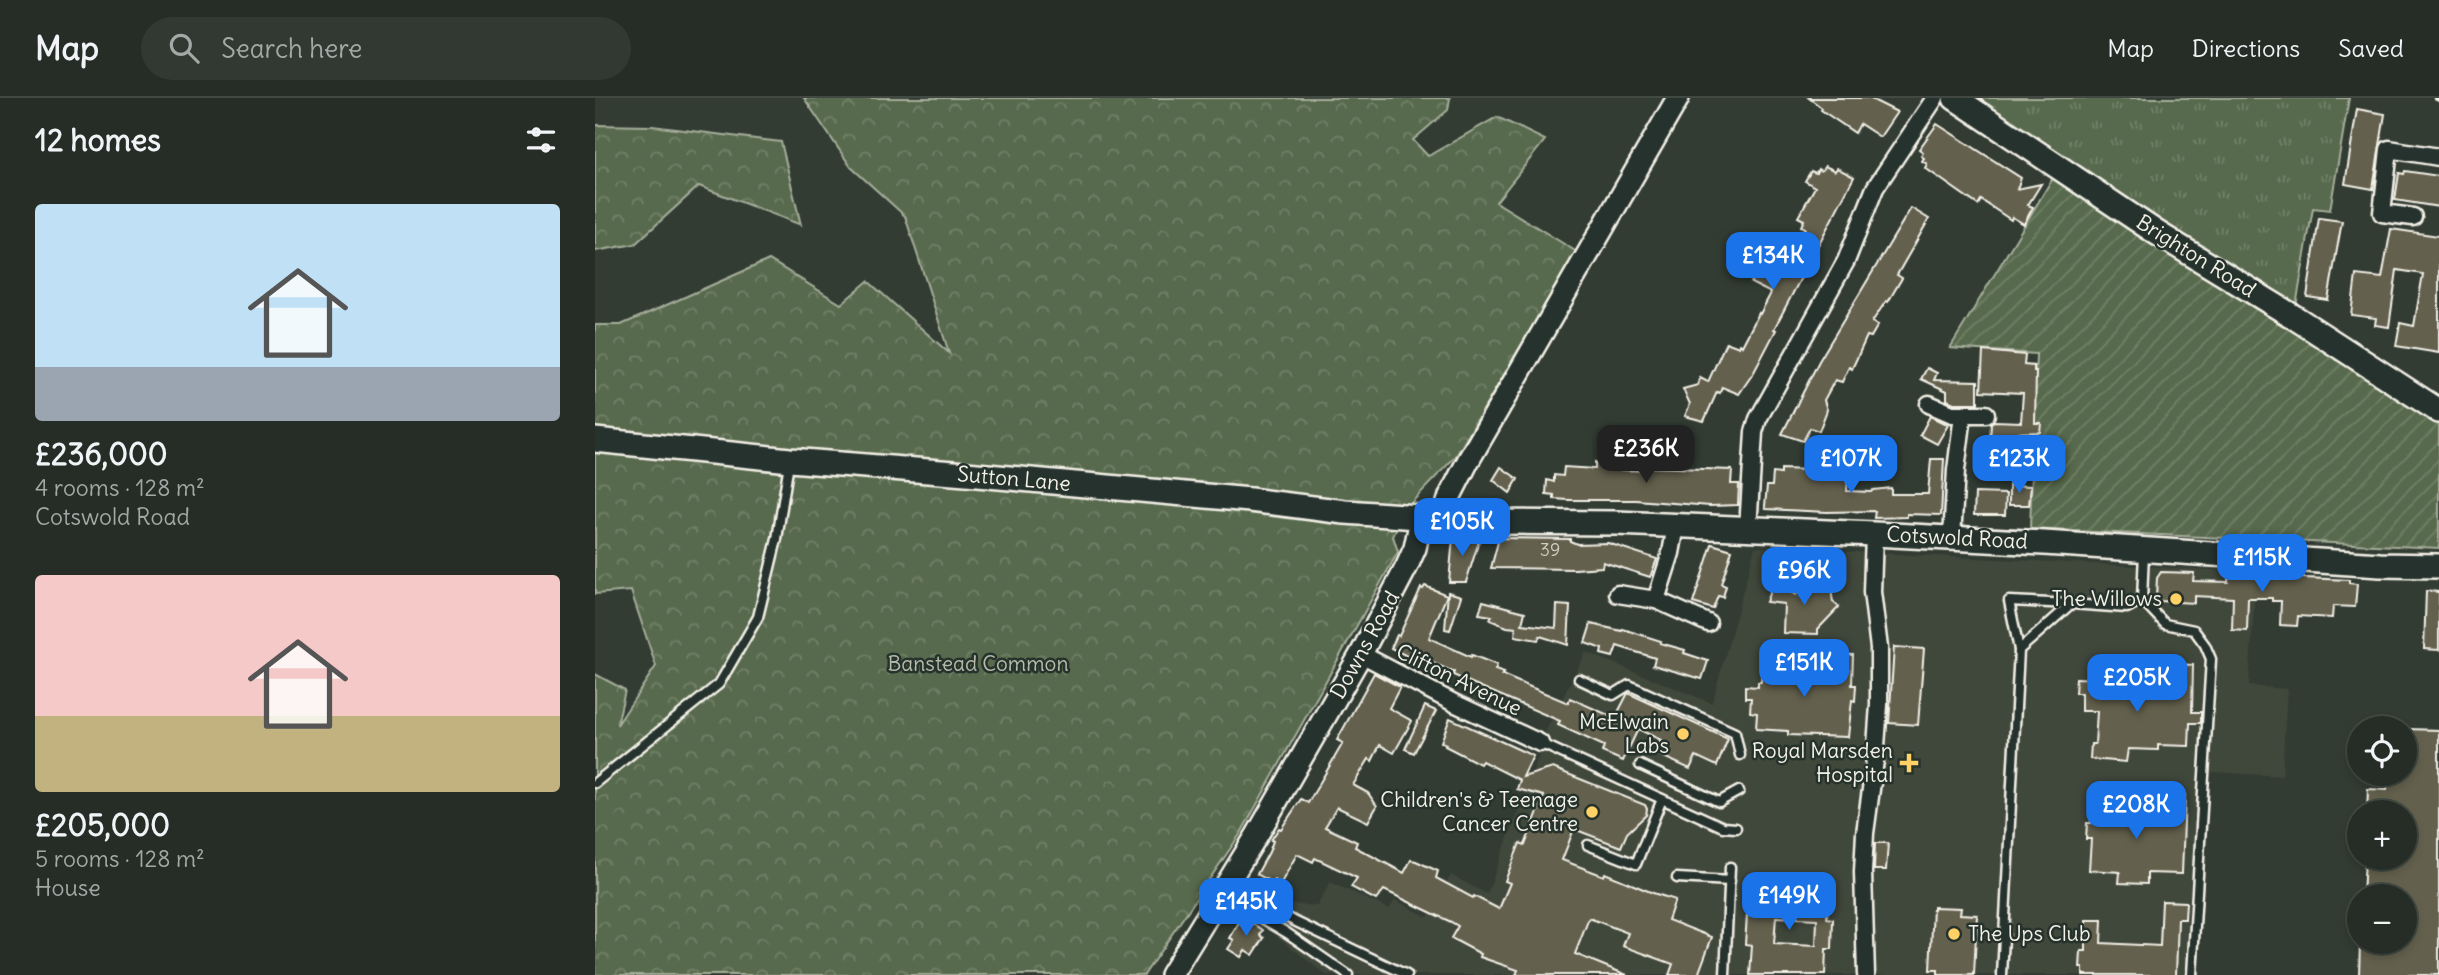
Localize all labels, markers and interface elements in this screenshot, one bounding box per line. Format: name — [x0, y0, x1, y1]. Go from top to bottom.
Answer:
search box — [141, 17, 631, 80]
text: Map — [35, 27, 99, 69]
icon: search — [165, 29, 203, 67]
text: Search here — [221, 32, 362, 65]
text: Map — [2107, 33, 2154, 63]
text: Directions — [2192, 33, 2300, 63]
text: Saved — [2338, 33, 2404, 63]
text: 12 homes — [35, 121, 161, 159]
icon: filters — [522, 121, 560, 159]
street label: Brighton Road — [2131, 208, 2261, 303]
pin: £134K — [1724, 232, 1822, 292]
text: £134K — [1742, 240, 1804, 269]
icon: home — [235, 250, 361, 376]
pin: £236K — [1597, 426, 1695, 485]
text: £236K — [1613, 433, 1679, 462]
text: £236,000 — [35, 435, 167, 473]
pin: £107K — [1802, 436, 1900, 495]
pin: £123K — [1970, 436, 2068, 495]
text: £107K — [1820, 443, 1882, 472]
text: £123K — [1988, 443, 2050, 472]
street label: Sutton Lane — [956, 460, 1072, 497]
text: 4 rooms · 128 m² — [35, 473, 205, 502]
pin: £105K — [1413, 498, 1511, 558]
text: Cotswold Road — [35, 502, 190, 531]
text: £105K — [1430, 506, 1494, 535]
street label: Cotswold Road — [1886, 520, 2028, 555]
pin: £115K — [2213, 534, 2311, 594]
house number: 39 — [1540, 538, 1560, 561]
text: £115K — [2233, 542, 2291, 571]
pin: £96K — [1763, 547, 1845, 607]
text: £96K — [1777, 555, 1831, 584]
place label: The Willows — [2052, 585, 2162, 612]
street label: Downs Road — [1324, 586, 1405, 703]
marker: The Willows — [2168, 591, 2184, 607]
icon: home — [235, 621, 361, 747]
street label: Clifton Avenue — [1392, 637, 1526, 722]
pin: £151K — [1755, 640, 1853, 699]
text: £151K — [1775, 647, 1833, 676]
park label: Banstead Common — [887, 650, 1069, 677]
pin: £205K — [2088, 654, 2186, 714]
text: £205K — [2103, 662, 2171, 691]
place label: McElwain Labs — [1579, 708, 1669, 759]
map controls — [2347, 716, 2417, 954]
button: locate — [2347, 716, 2417, 786]
marker: McElwain Labs — [1675, 726, 1691, 742]
place label: Royal Marsden Hospital — [1752, 737, 1893, 788]
marker: Royal Marsden Hospital — [1899, 753, 1919, 773]
pin: £208K — [2087, 782, 2185, 841]
place label: Children's & Teenage Cancer Centre — [1380, 786, 1578, 837]
text: £208K — [2102, 789, 2170, 818]
button: + — [2347, 800, 2417, 870]
marker: Children's & Teenage Cancer Centre — [1584, 804, 1600, 820]
text: £205,000 — [35, 806, 170, 844]
text: 5 rooms · 128 m² — [35, 844, 205, 873]
pin: £149K — [1740, 872, 1838, 932]
text: House — [35, 873, 101, 902]
pin: £145K — [1197, 878, 1295, 938]
text: £149K — [1758, 880, 1820, 909]
button: − — [2347, 884, 2417, 954]
text: £145K — [1215, 886, 1277, 915]
place label: The Ups Club — [1968, 920, 2090, 947]
marker: The Ups Club — [1946, 926, 1962, 942]

